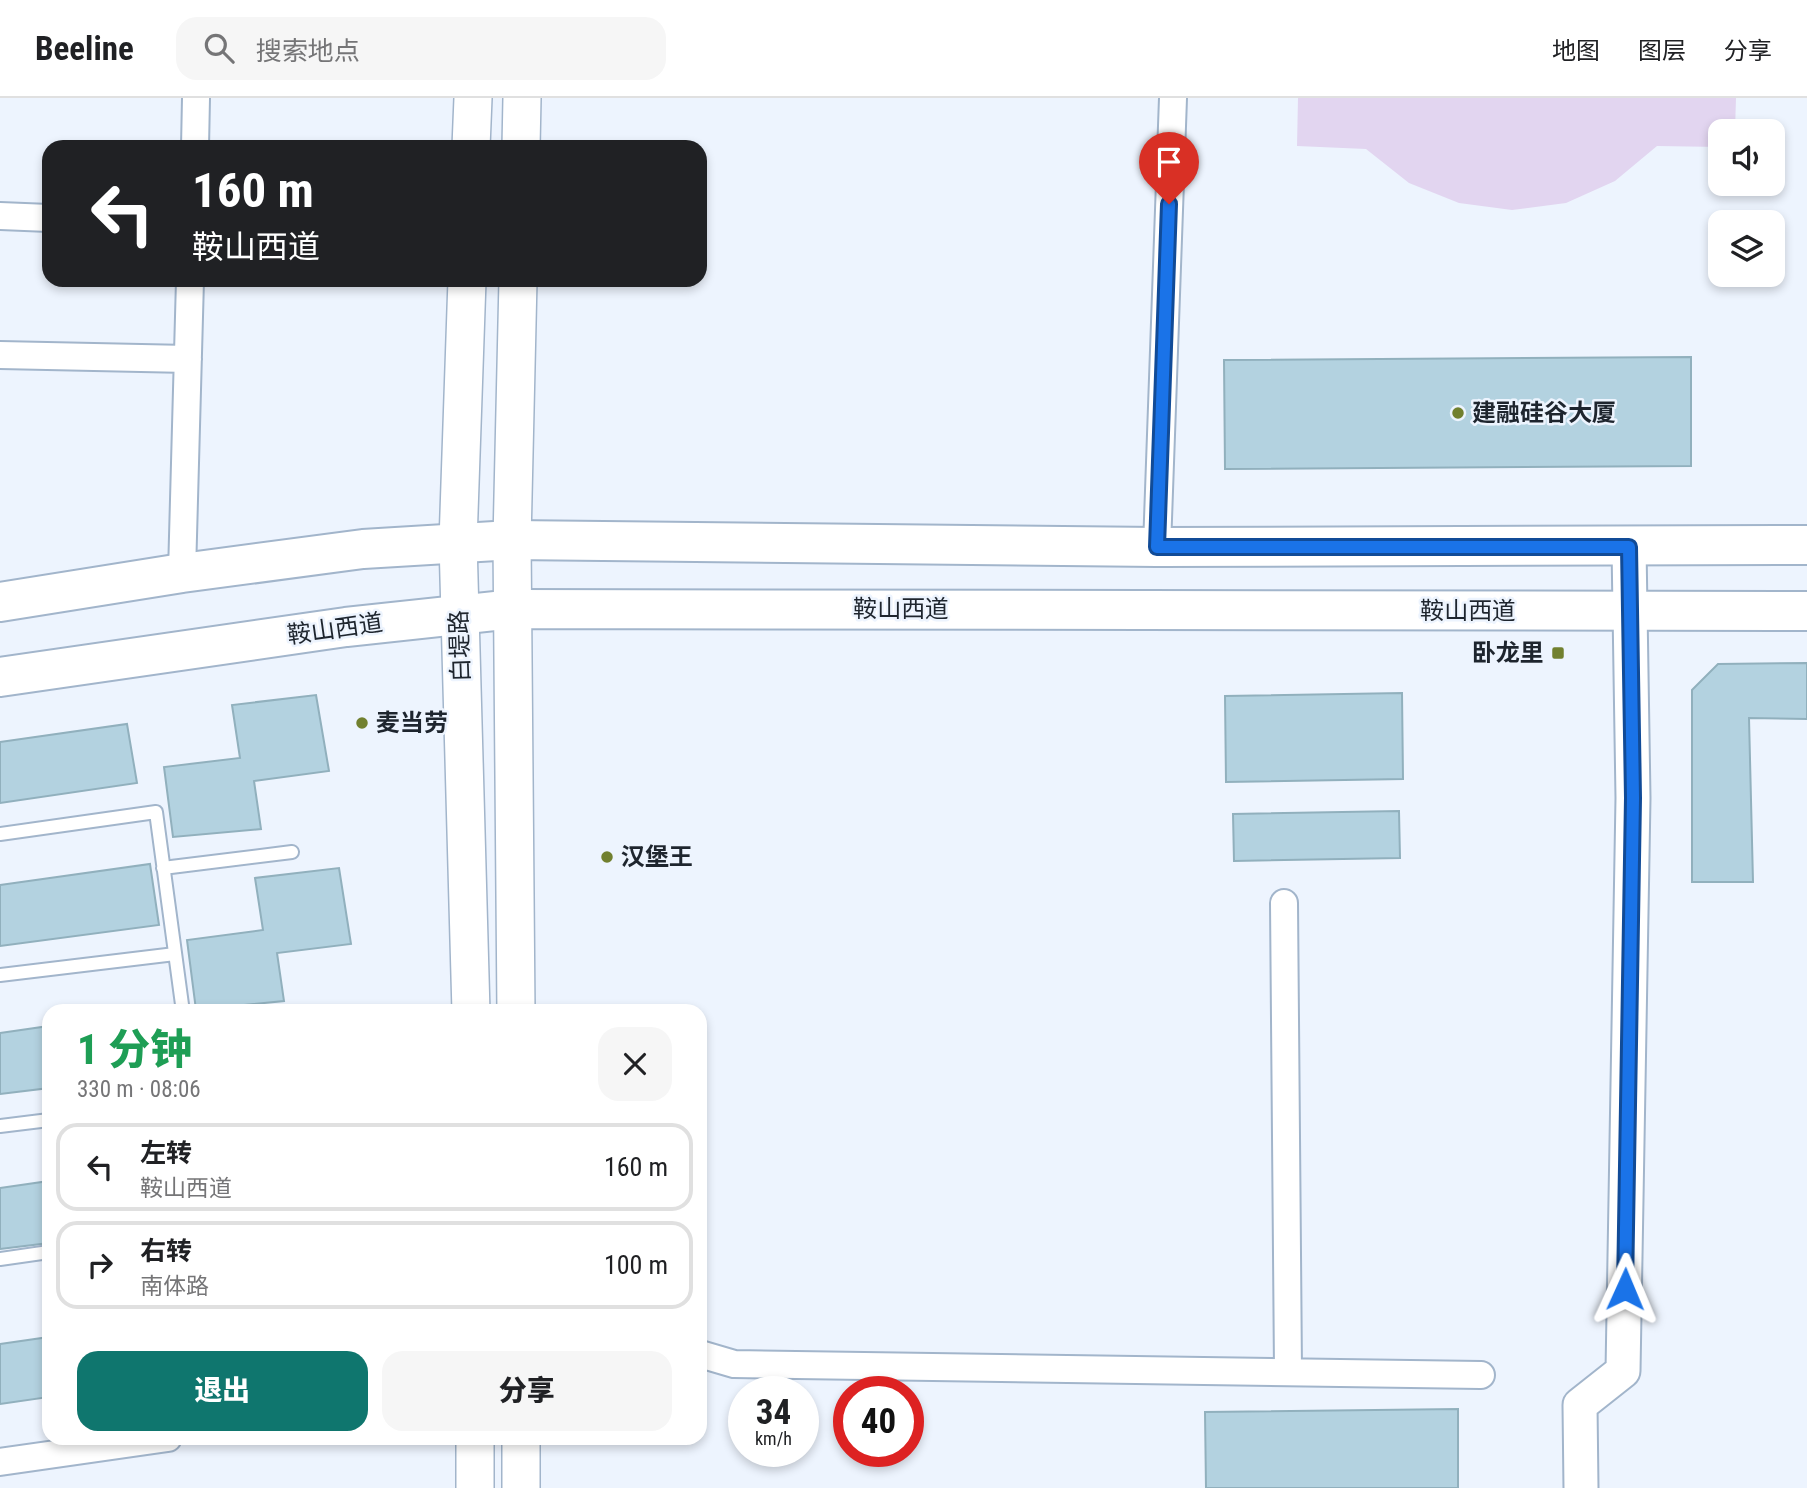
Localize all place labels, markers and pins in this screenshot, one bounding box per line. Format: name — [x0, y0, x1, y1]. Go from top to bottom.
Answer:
pin — [1139, 132, 1199, 204]
place label: 建融硅谷大厦 — [1472, 399, 1616, 427]
marker: 建融硅谷大厦 — [1450, 405, 1466, 421]
place label: 卧龙里 — [1472, 639, 1544, 667]
marker: 卧龙里 — [1550, 645, 1566, 661]
place label: 麦当劳 — [376, 709, 448, 737]
marker: 麦当劳 — [354, 715, 370, 731]
place label: 汉堡王 — [621, 843, 693, 871]
marker: 汉堡王 — [599, 849, 615, 865]

